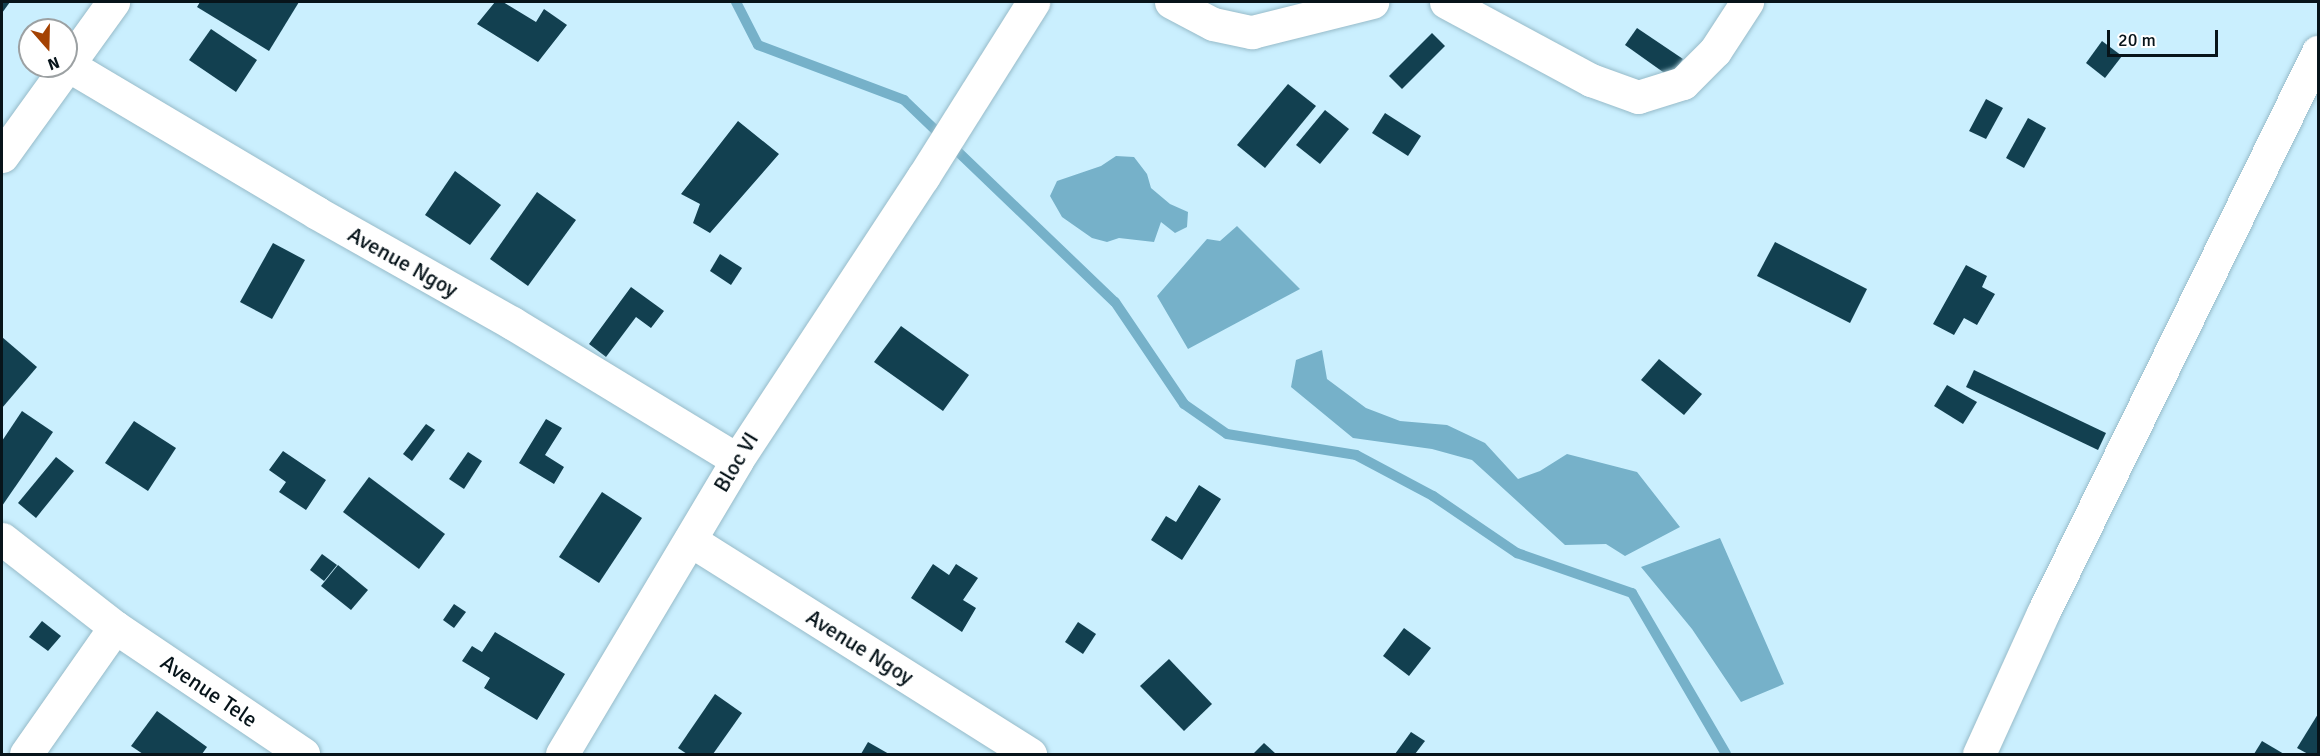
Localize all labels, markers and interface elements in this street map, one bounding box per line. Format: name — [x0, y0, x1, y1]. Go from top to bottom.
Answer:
north arrow — [18, 18, 78, 78]
scale bar — [2110, 18, 2221, 56]
text: 20 m — [2118, 29, 2156, 51]
text: N — [45, 52, 62, 74]
street label: Avenue Ngoy — [343, 221, 463, 303]
street label: Bloc VI — [708, 427, 764, 497]
street label: Avenue Ngoy — [801, 604, 919, 690]
street label: Avenue Tele — [156, 649, 262, 733]

